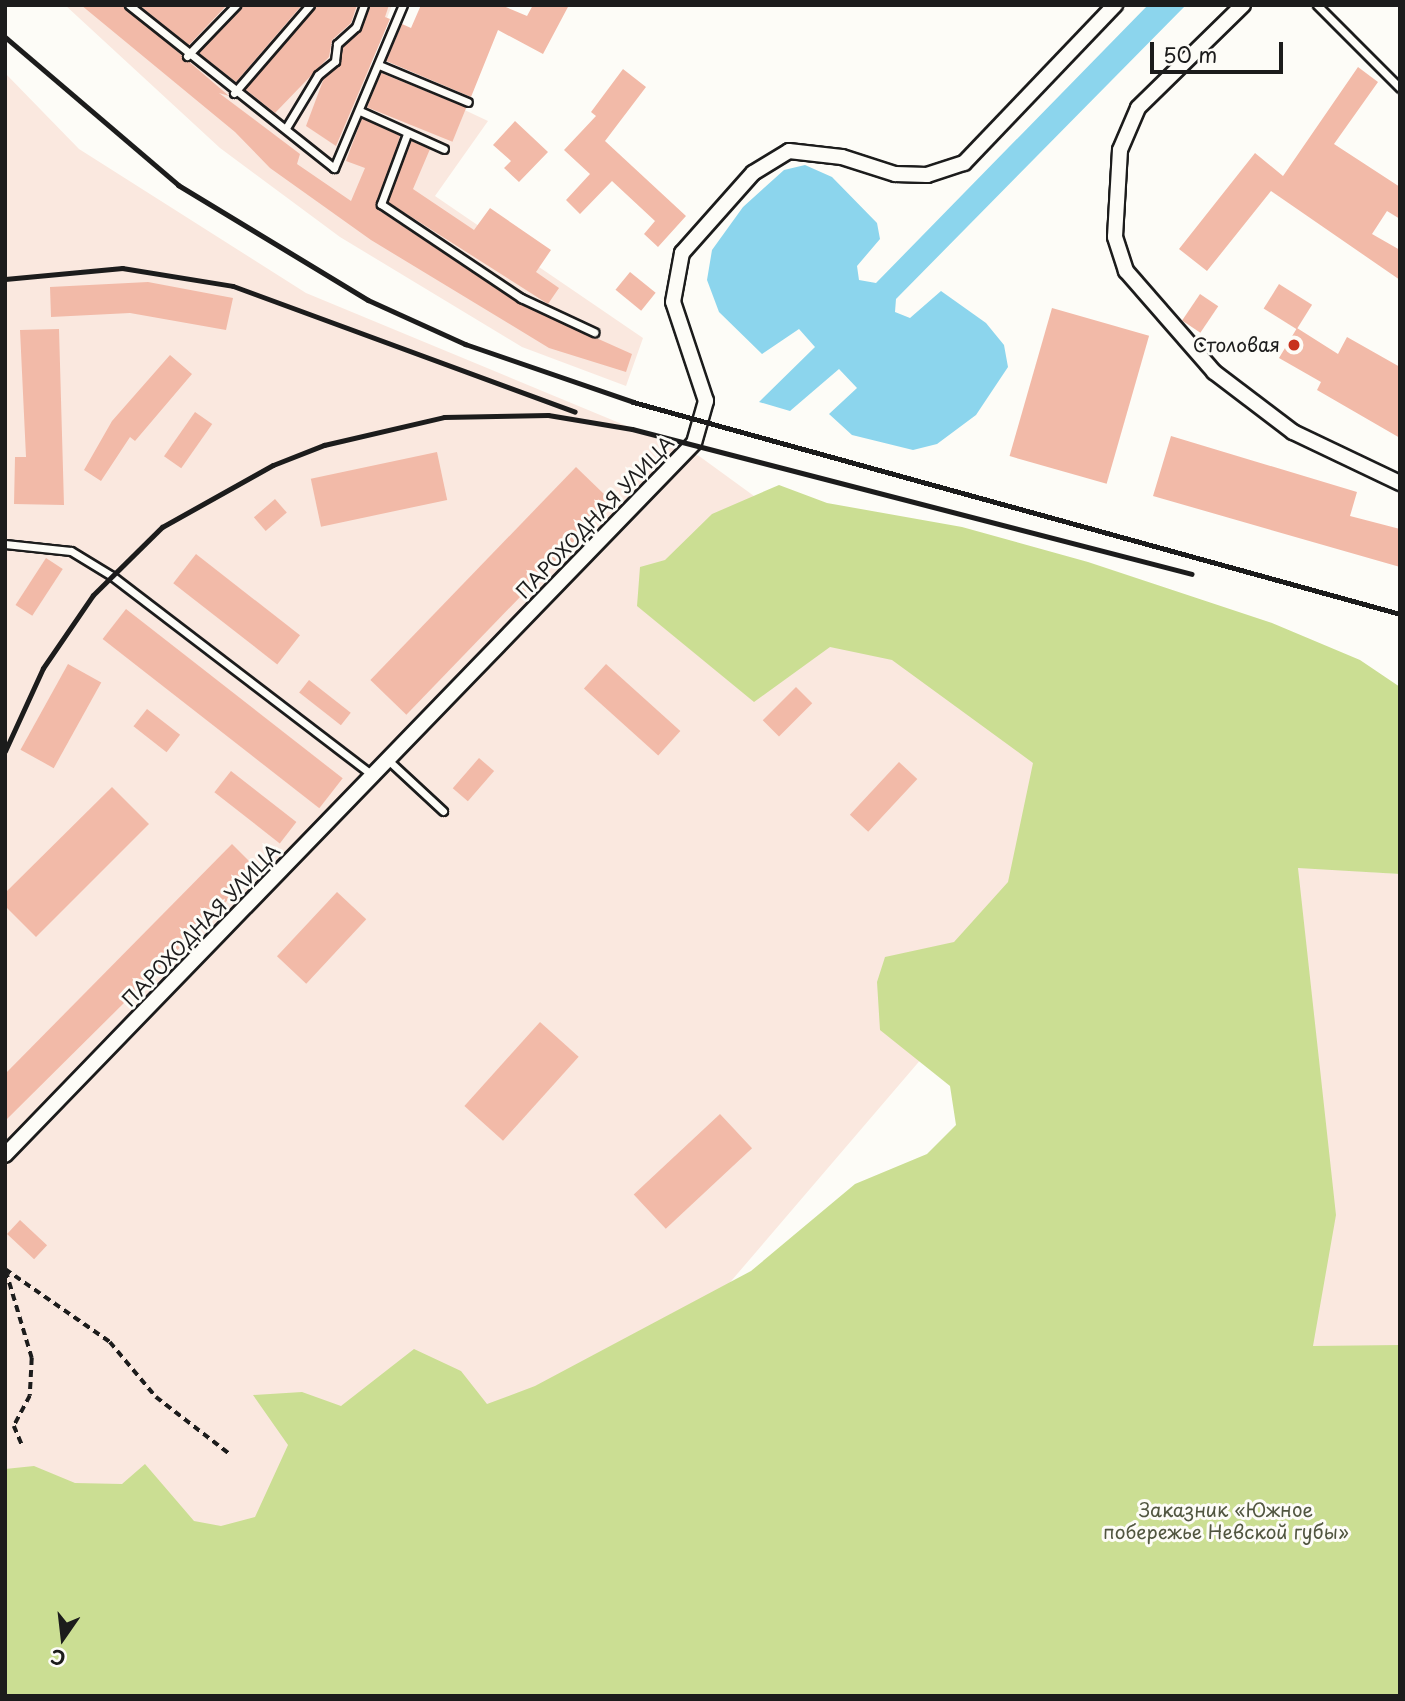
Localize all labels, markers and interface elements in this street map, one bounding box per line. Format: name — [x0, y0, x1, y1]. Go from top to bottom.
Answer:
scale bar — [1153, 28, 1286, 72]
text: 50 m — [1163, 38, 1217, 70]
place label: Столовая — [1193, 334, 1280, 356]
marker: Столовая — [1286, 337, 1302, 353]
street label: ПАРОХОДНАЯ УЛИЦА — [512, 431, 678, 603]
street label: ПАРОХОДНАЯ УЛИЦА — [118, 839, 284, 1011]
park label: Заказник «Южное побережье Невской губы» — [1103, 1499, 1349, 1543]
north arrow — [28, 1603, 98, 1673]
text: С — [48, 1643, 68, 1674]

